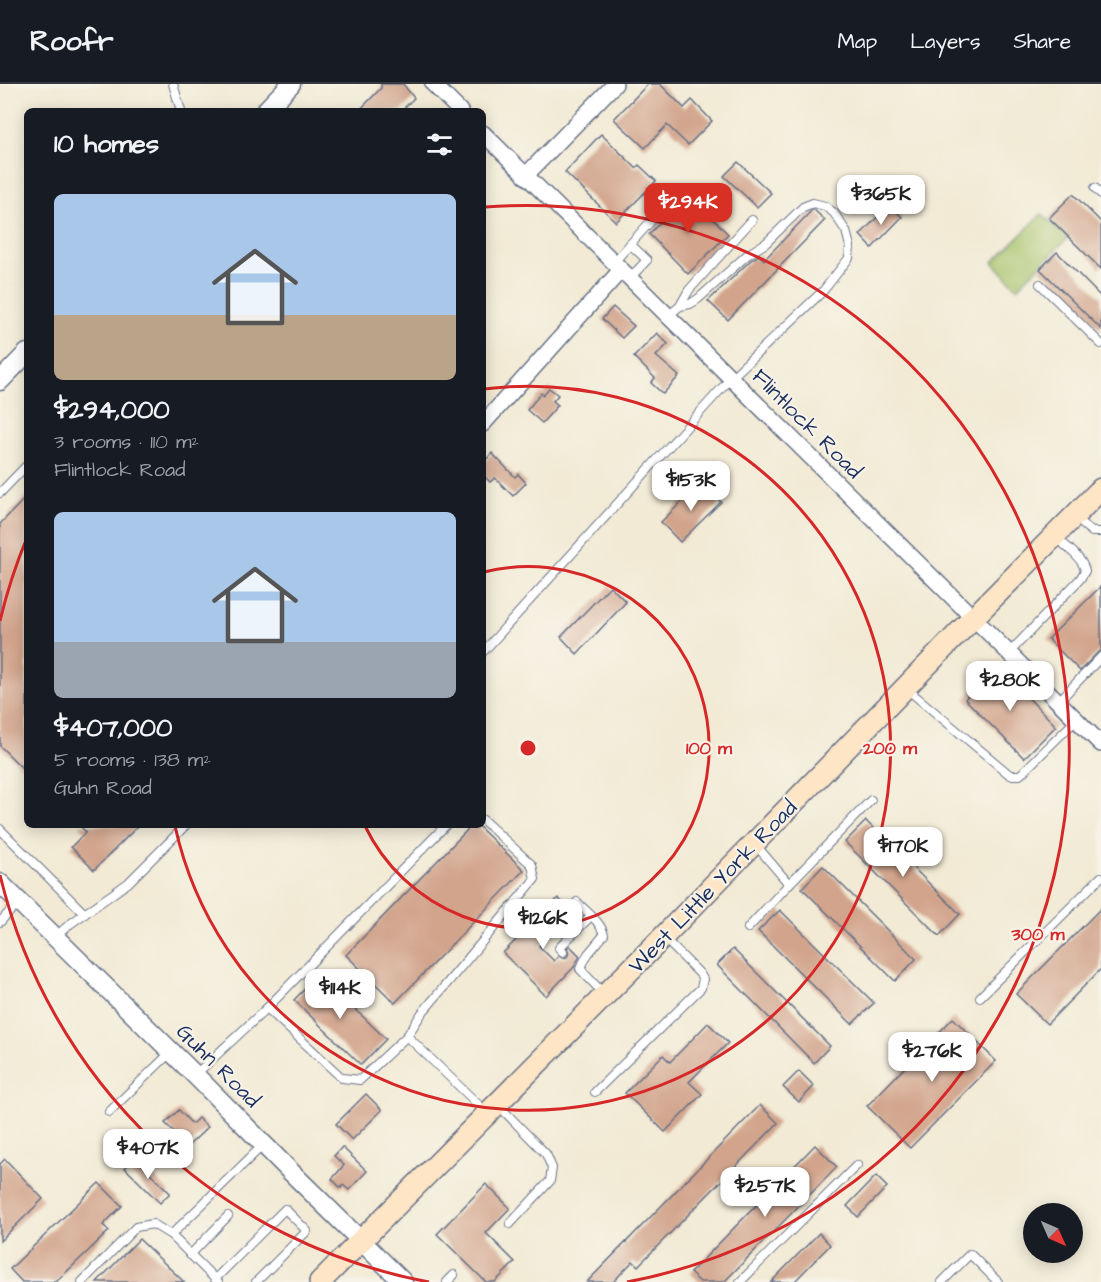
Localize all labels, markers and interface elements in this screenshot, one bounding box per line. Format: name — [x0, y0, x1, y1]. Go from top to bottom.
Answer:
text: Roofr — [30, 22, 114, 61]
text: Map — [837, 27, 877, 56]
text: Layers — [910, 27, 980, 56]
text: Share — [1013, 27, 1071, 56]
text: 10 homes — [54, 126, 159, 162]
icon: filters — [423, 128, 456, 161]
pin: $365K — [839, 175, 923, 226]
text: $365K — [851, 180, 911, 208]
pin: $294K — [646, 183, 730, 234]
text: $294K — [658, 188, 718, 216]
icon: home — [201, 233, 309, 341]
street label: Flintlock Road — [745, 362, 869, 486]
text: $294,000 — [54, 392, 170, 428]
text: 3 rooms · 110 m² — [54, 428, 199, 456]
text: Flintlock Road — [54, 456, 185, 484]
pin: $153K — [649, 461, 733, 512]
text: $153K — [666, 466, 716, 494]
icon: home — [201, 551, 309, 659]
pin: $280K — [968, 661, 1052, 712]
text: $280K — [980, 666, 1040, 694]
text: $407,000 — [54, 710, 172, 746]
text: 100 m — [686, 736, 733, 761]
text: 200 m — [862, 736, 918, 761]
centre of rings — [518, 738, 538, 758]
text: 5 rooms · 138 m² — [54, 746, 211, 774]
text: Guhn Road — [54, 774, 152, 802]
street label: West Little York Road — [622, 793, 804, 981]
pin: $170K — [861, 827, 945, 878]
text: $170K — [878, 832, 928, 860]
pin: $126K — [501, 899, 585, 950]
text: $126K — [518, 904, 568, 932]
text: 300 m — [1010, 922, 1066, 947]
pin: $114K — [298, 969, 382, 1020]
text: $114K — [319, 974, 361, 1002]
street label: Guhn Road — [169, 1017, 267, 1115]
pin: $276K — [890, 1032, 974, 1083]
text: $276K — [902, 1037, 962, 1065]
pin: $407K — [106, 1129, 190, 1180]
text: $407K — [117, 1134, 179, 1162]
pin: $257K — [723, 1167, 807, 1218]
text: $257K — [734, 1172, 796, 1200]
north arrow — [1023, 1203, 1083, 1263]
map controls — [1023, 1203, 1083, 1263]

